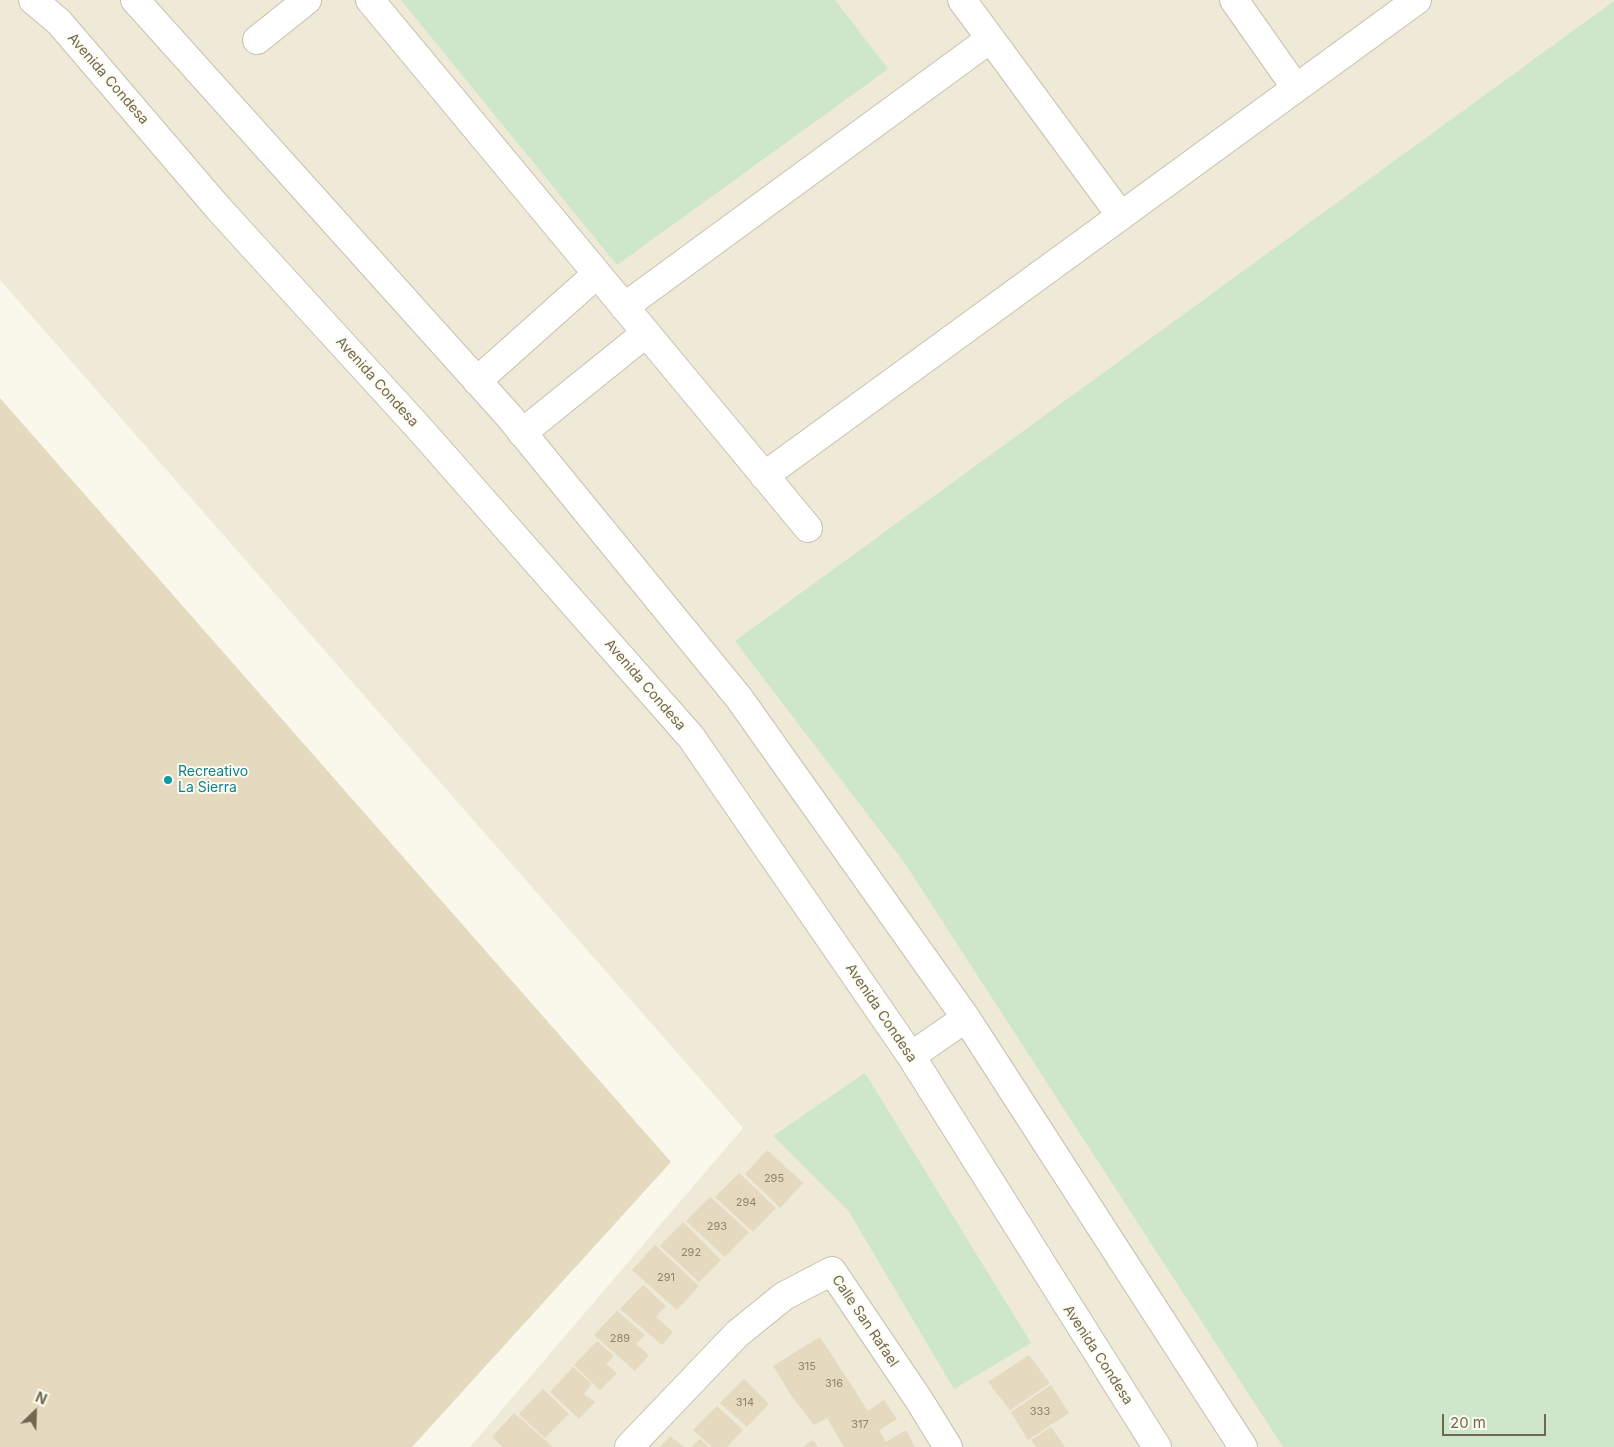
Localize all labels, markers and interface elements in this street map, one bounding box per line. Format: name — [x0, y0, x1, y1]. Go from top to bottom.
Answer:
street label: Avenida Condesa — [64, 30, 152, 128]
street label: Avenida Condesa — [332, 334, 422, 430]
street label: Avenida Condesa — [601, 636, 689, 734]
place label: Recreativo La Sierra — [178, 764, 248, 796]
marker: Recreativo La Sierra — [162, 774, 174, 786]
street label: Avenida Condesa — [842, 960, 920, 1066]
house number: 295 — [764, 1172, 784, 1186]
house number: 294 — [736, 1196, 756, 1210]
house number: 293 — [707, 1220, 727, 1234]
house number: 292 — [681, 1246, 701, 1260]
house number: 291 — [657, 1271, 675, 1285]
street label: Calle San Rafael — [828, 1272, 902, 1370]
street label: Avenida Condesa — [1060, 1302, 1136, 1408]
house number: 289 — [610, 1332, 630, 1346]
house number: 315 — [798, 1360, 816, 1374]
house number: 316 — [825, 1377, 843, 1391]
north arrow — [10, 1387, 60, 1437]
text: N — [33, 1388, 50, 1408]
house number: 314 — [736, 1396, 754, 1410]
scale bar — [1444, 1404, 1548, 1436]
house number: 333 — [1030, 1405, 1050, 1419]
text: 20 m — [1450, 1413, 1486, 1432]
house number: 317 — [851, 1418, 869, 1432]

